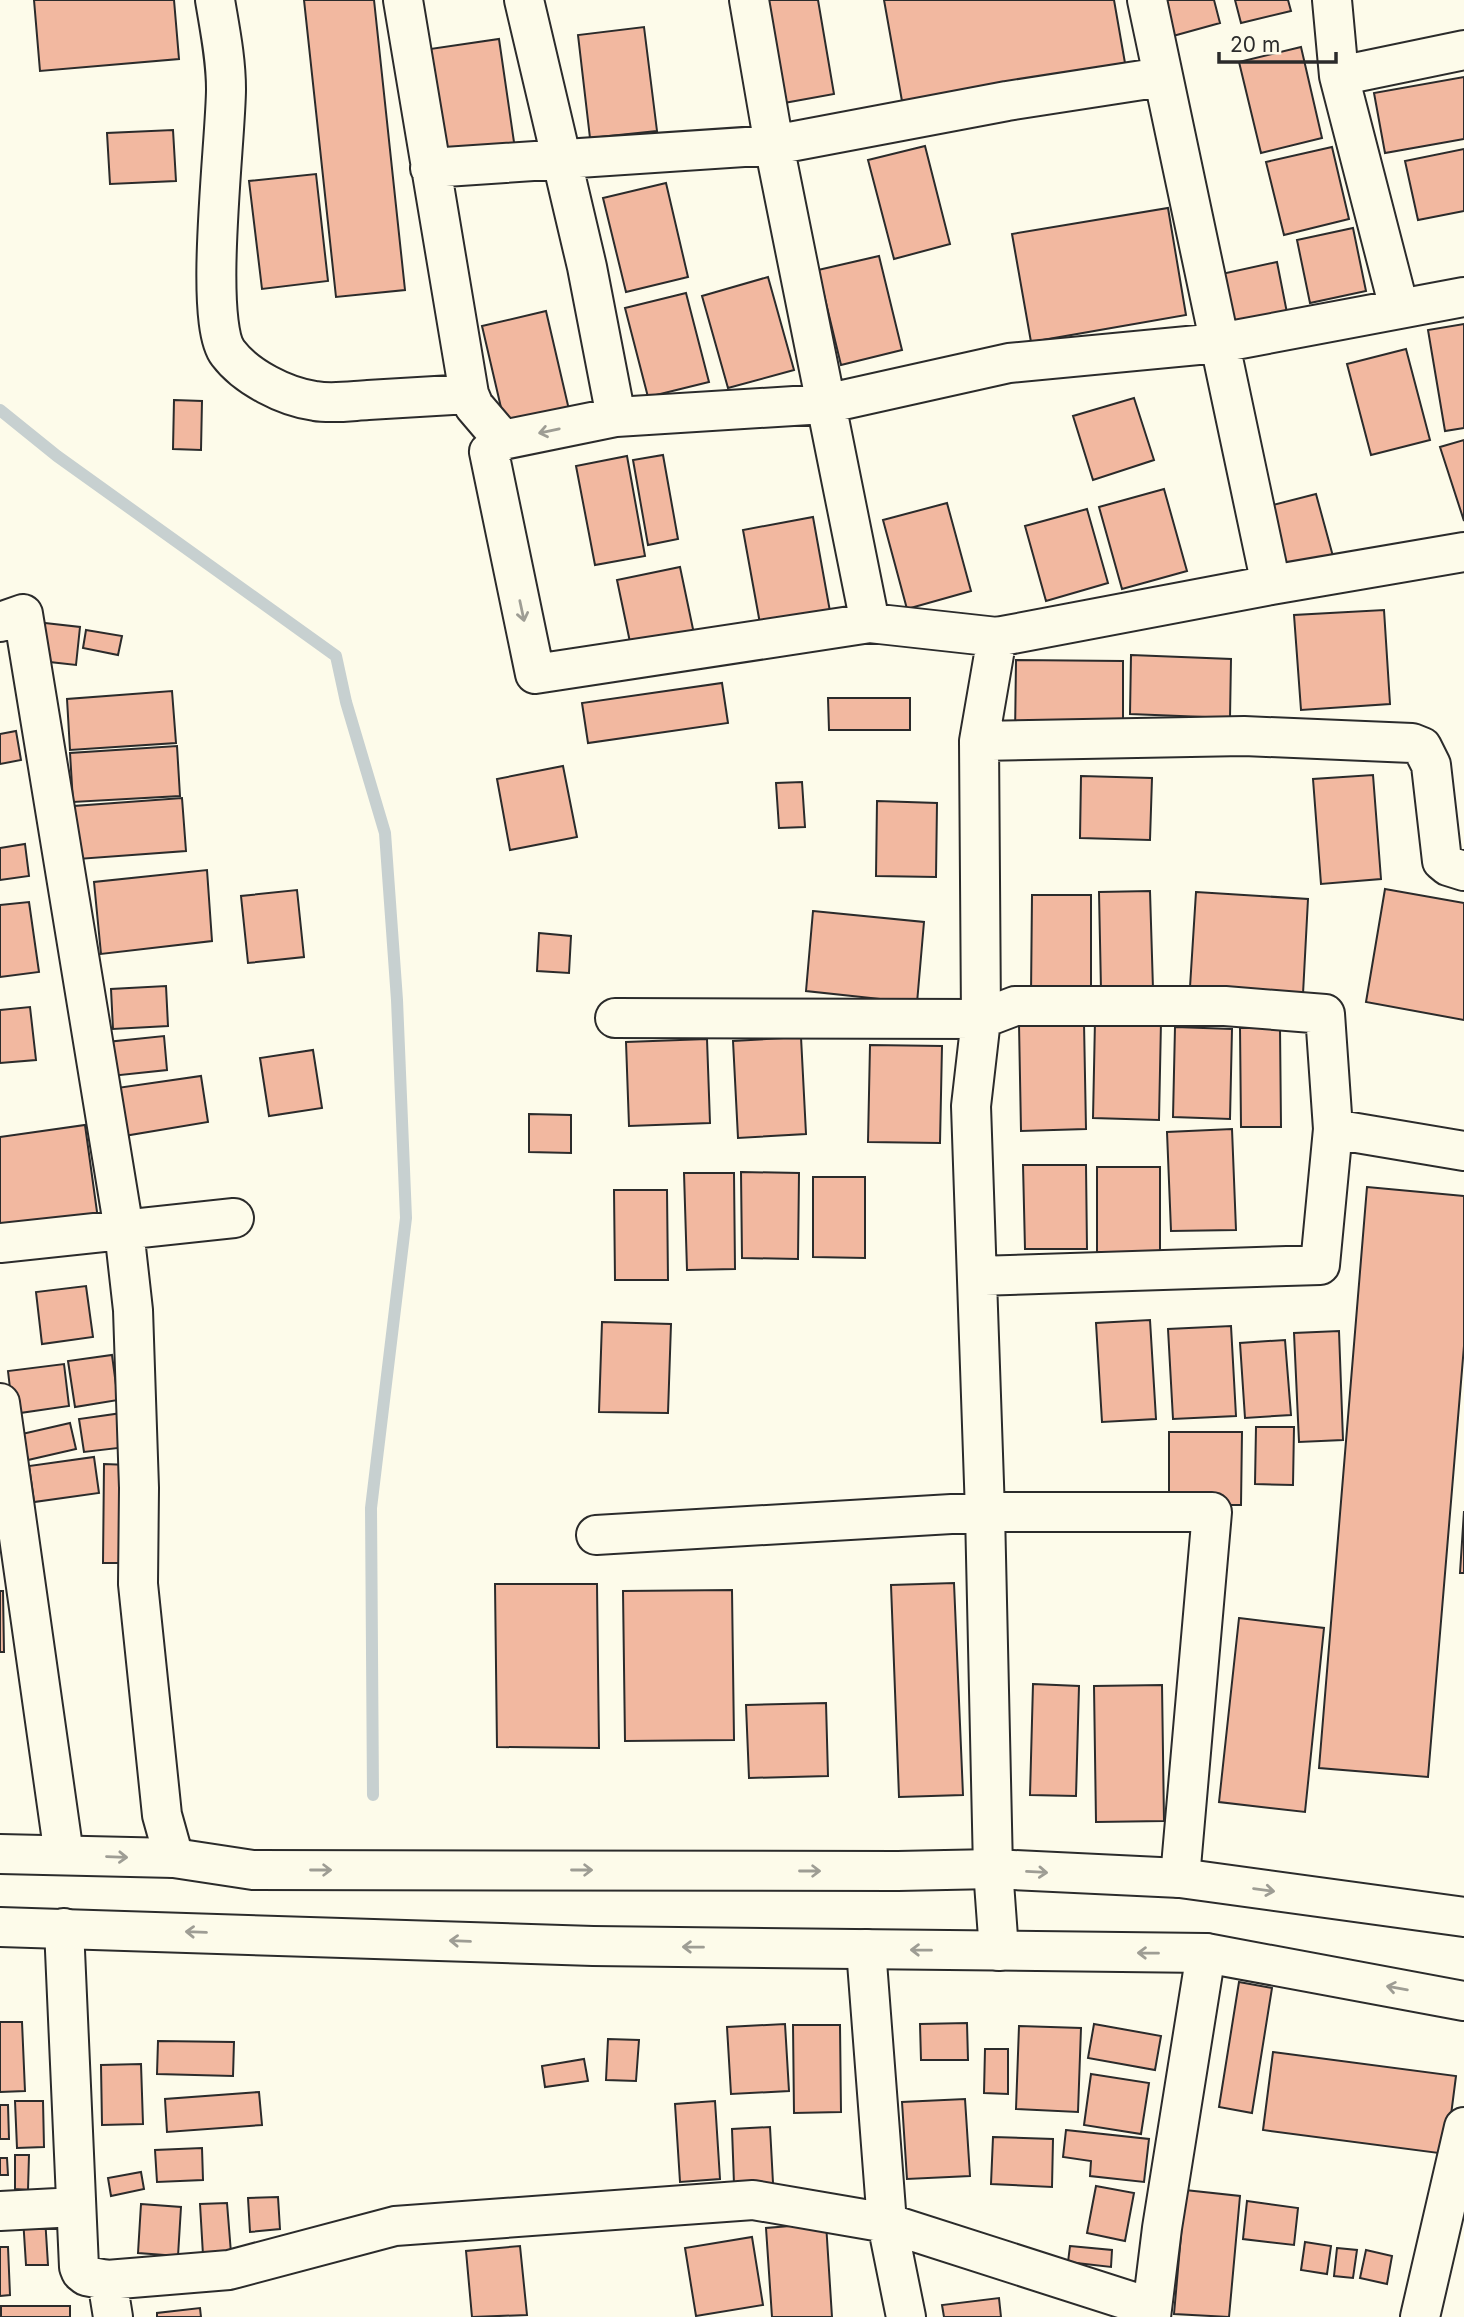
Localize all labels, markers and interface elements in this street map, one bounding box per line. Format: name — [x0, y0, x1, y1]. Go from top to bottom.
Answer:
scale bar — [1219, 21, 1336, 65]
text: 20 m — [1230, 32, 1280, 57]
one-way arrow — [538, 424, 561, 438]
one-way arrow — [516, 599, 530, 622]
one-way arrow — [105, 1850, 128, 1863]
one-way arrow — [309, 1863, 332, 1877]
one-way arrow — [571, 1863, 594, 1877]
one-way arrow — [798, 1864, 821, 1878]
one-way arrow — [1026, 1865, 1049, 1878]
one-way arrow — [1252, 1884, 1275, 1897]
one-way arrow — [185, 1926, 208, 1939]
one-way arrow — [449, 1935, 472, 1948]
one-way arrow — [682, 1940, 705, 1954]
one-way arrow — [909, 1943, 932, 1957]
one-way arrow — [1137, 1946, 1160, 1959]
one-way arrow — [1386, 1981, 1409, 1995]

